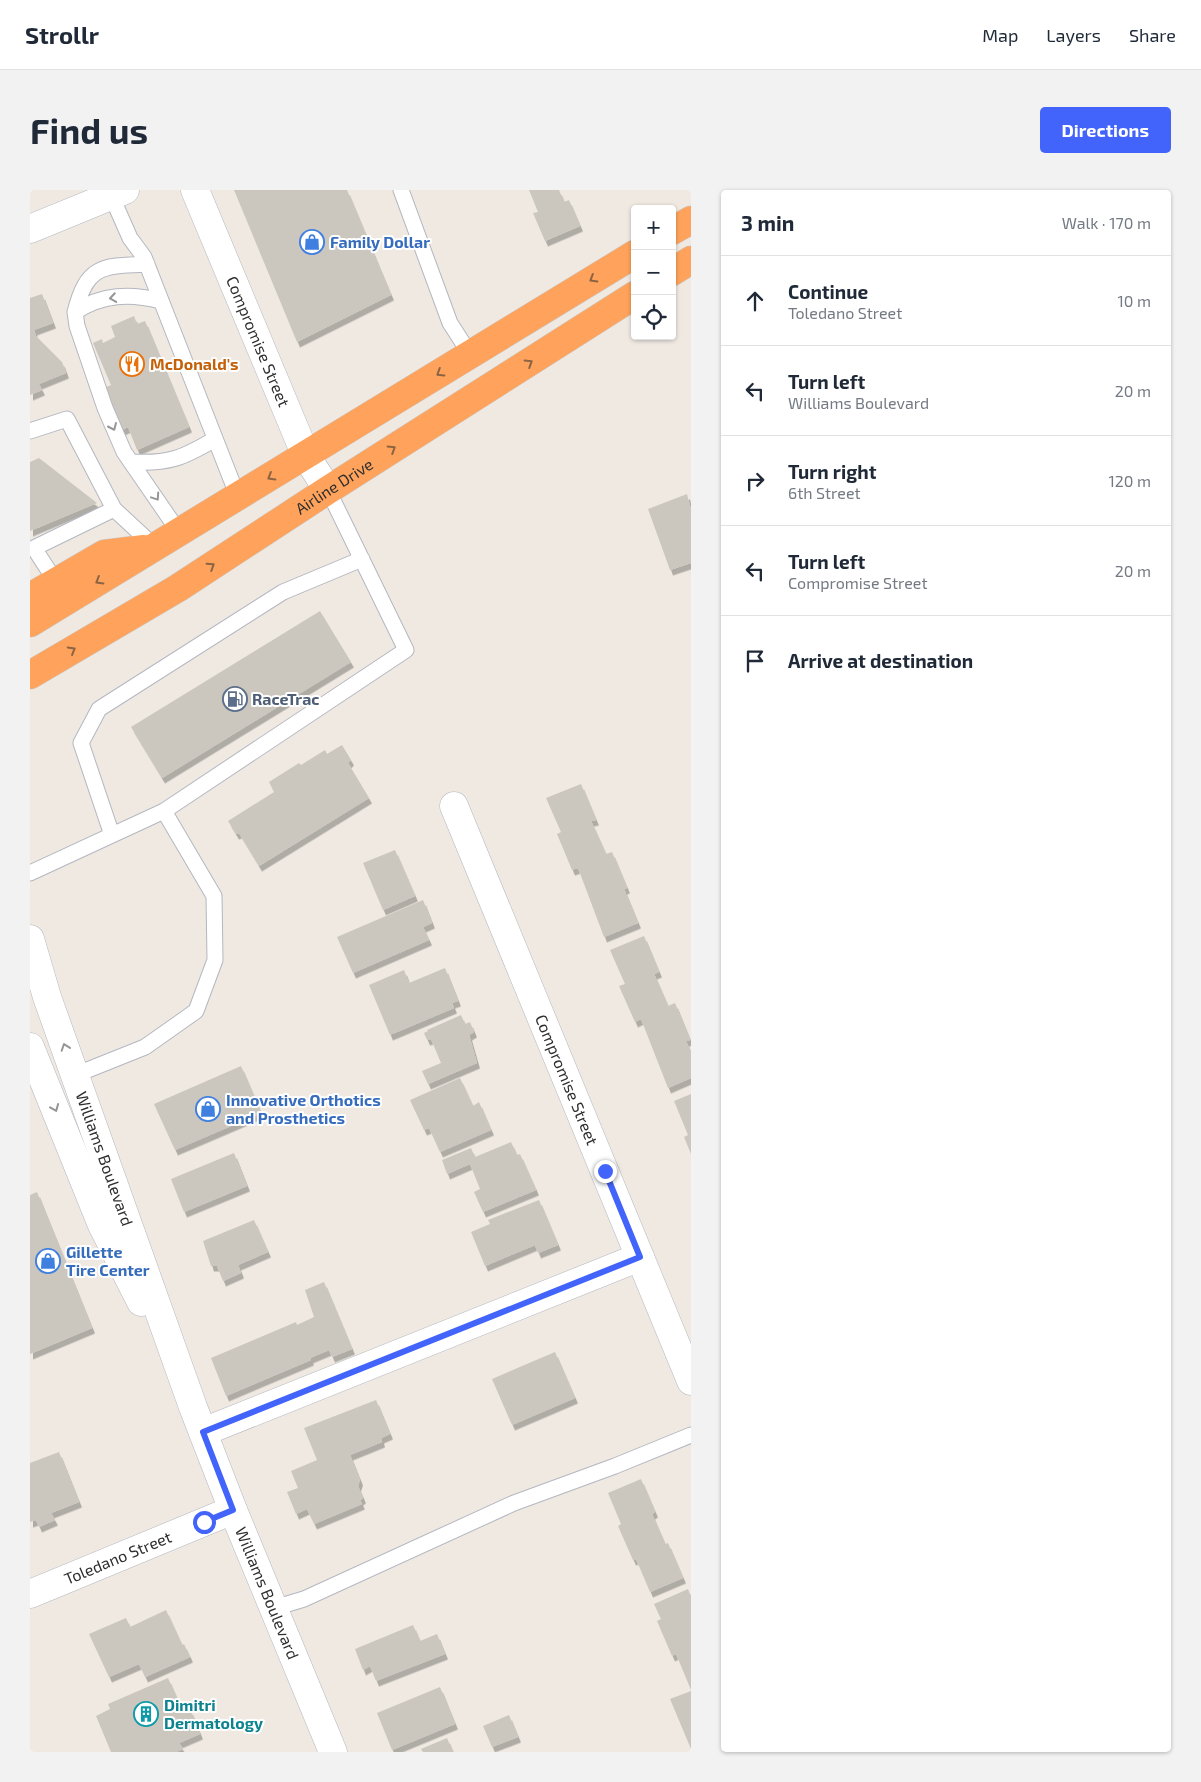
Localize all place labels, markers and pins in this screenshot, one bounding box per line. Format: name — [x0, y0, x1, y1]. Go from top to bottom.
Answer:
shop icon: Family Dollar — [299, 229, 325, 255]
place label: Family Dollar — [330, 232, 430, 252]
restaurant icon: McDonald's — [119, 351, 145, 377]
place label: McDonald's — [150, 354, 239, 373]
fuel station icon: RaceTrac — [222, 686, 248, 712]
place label: RaceTrac — [252, 689, 319, 708]
place label: Innovative Orthotics and Prosthetics — [226, 1090, 381, 1127]
shop icon: Innovative Orthotics and Prosthetics — [195, 1096, 221, 1122]
place label: Gillette Tire Center — [66, 1242, 150, 1279]
shop icon: Gillette Tire Center — [35, 1248, 61, 1274]
place label: Dimitri Dermatology — [164, 1695, 263, 1733]
building icon: Dimitri Dermatology — [133, 1701, 159, 1727]

